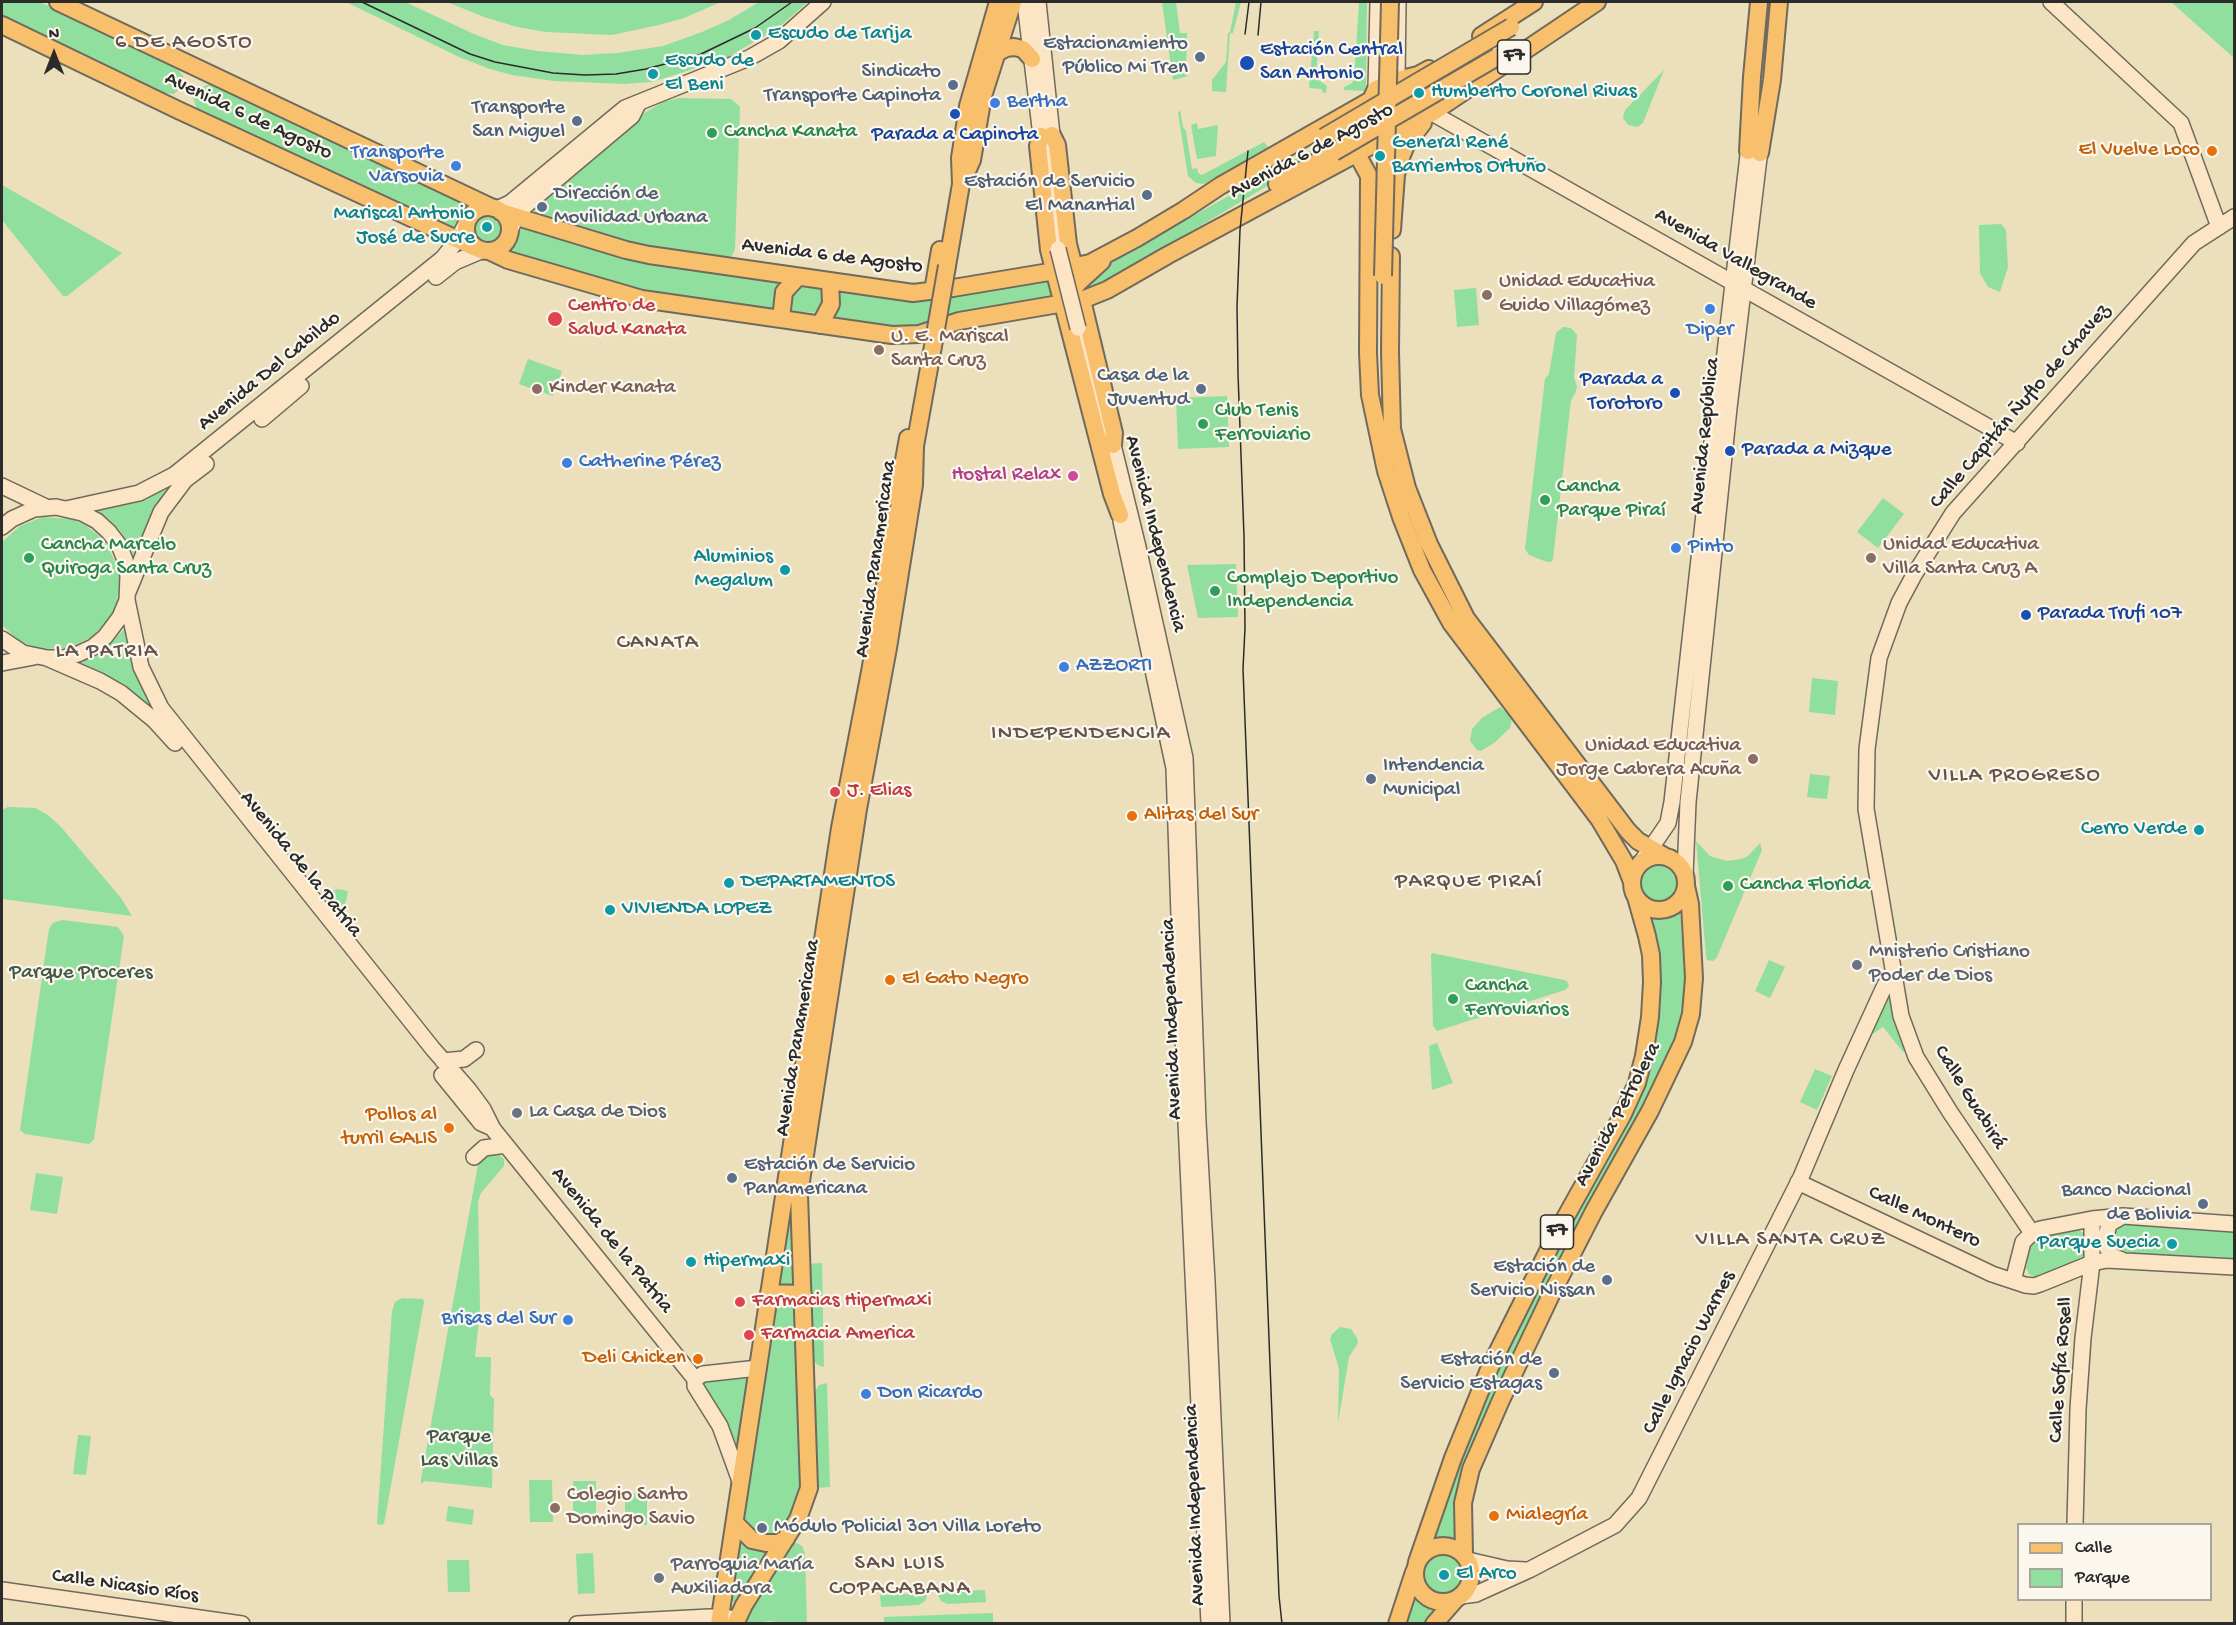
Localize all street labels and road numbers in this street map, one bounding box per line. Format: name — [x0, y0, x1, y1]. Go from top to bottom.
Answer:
road number: F7 — [1498, 40, 1530, 74]
street label: Avenida 6 de Agosto — [160, 67, 336, 167]
street label: Avenida 6 de Agosto — [1226, 98, 1398, 206]
street label: Avenida Vallegrande — [1649, 203, 1821, 317]
street label: Avenida 6 de Agosto — [740, 233, 924, 281]
street label: Calle Capitán Ñuflo de Chavez — [1925, 299, 2117, 515]
street label: Avenida Del Cabildo — [193, 307, 347, 437]
street label: Avenida República — [1685, 357, 1727, 515]
street label: Avenida Independencia — [1117, 433, 1191, 635]
street label: Avenida Panamericana — [851, 459, 903, 659]
street label: Avenida de la Patria — [233, 787, 367, 943]
street label: Avenida Independencia — [1157, 918, 1189, 1120]
street label: Avenida Panamericana — [771, 938, 827, 1138]
street label: Avenida Petrolera — [1570, 1039, 1668, 1191]
street label: Calle Guabirá — [1927, 1041, 2011, 1155]
street label: Avenida de la Patria — [544, 1163, 678, 1319]
street label: Calle Montero — [1864, 1181, 1984, 1255]
road number: F7 — [1540, 1215, 1574, 1249]
street label: Calle Ignacio Warnes — [1638, 1267, 1742, 1439]
street label: Calle Sofía Rosell — [2044, 1296, 2080, 1444]
street label: Avenida Independencia — [1180, 1404, 1212, 1606]
street label: Calle Nicasio Ríos — [50, 1564, 200, 1610]

